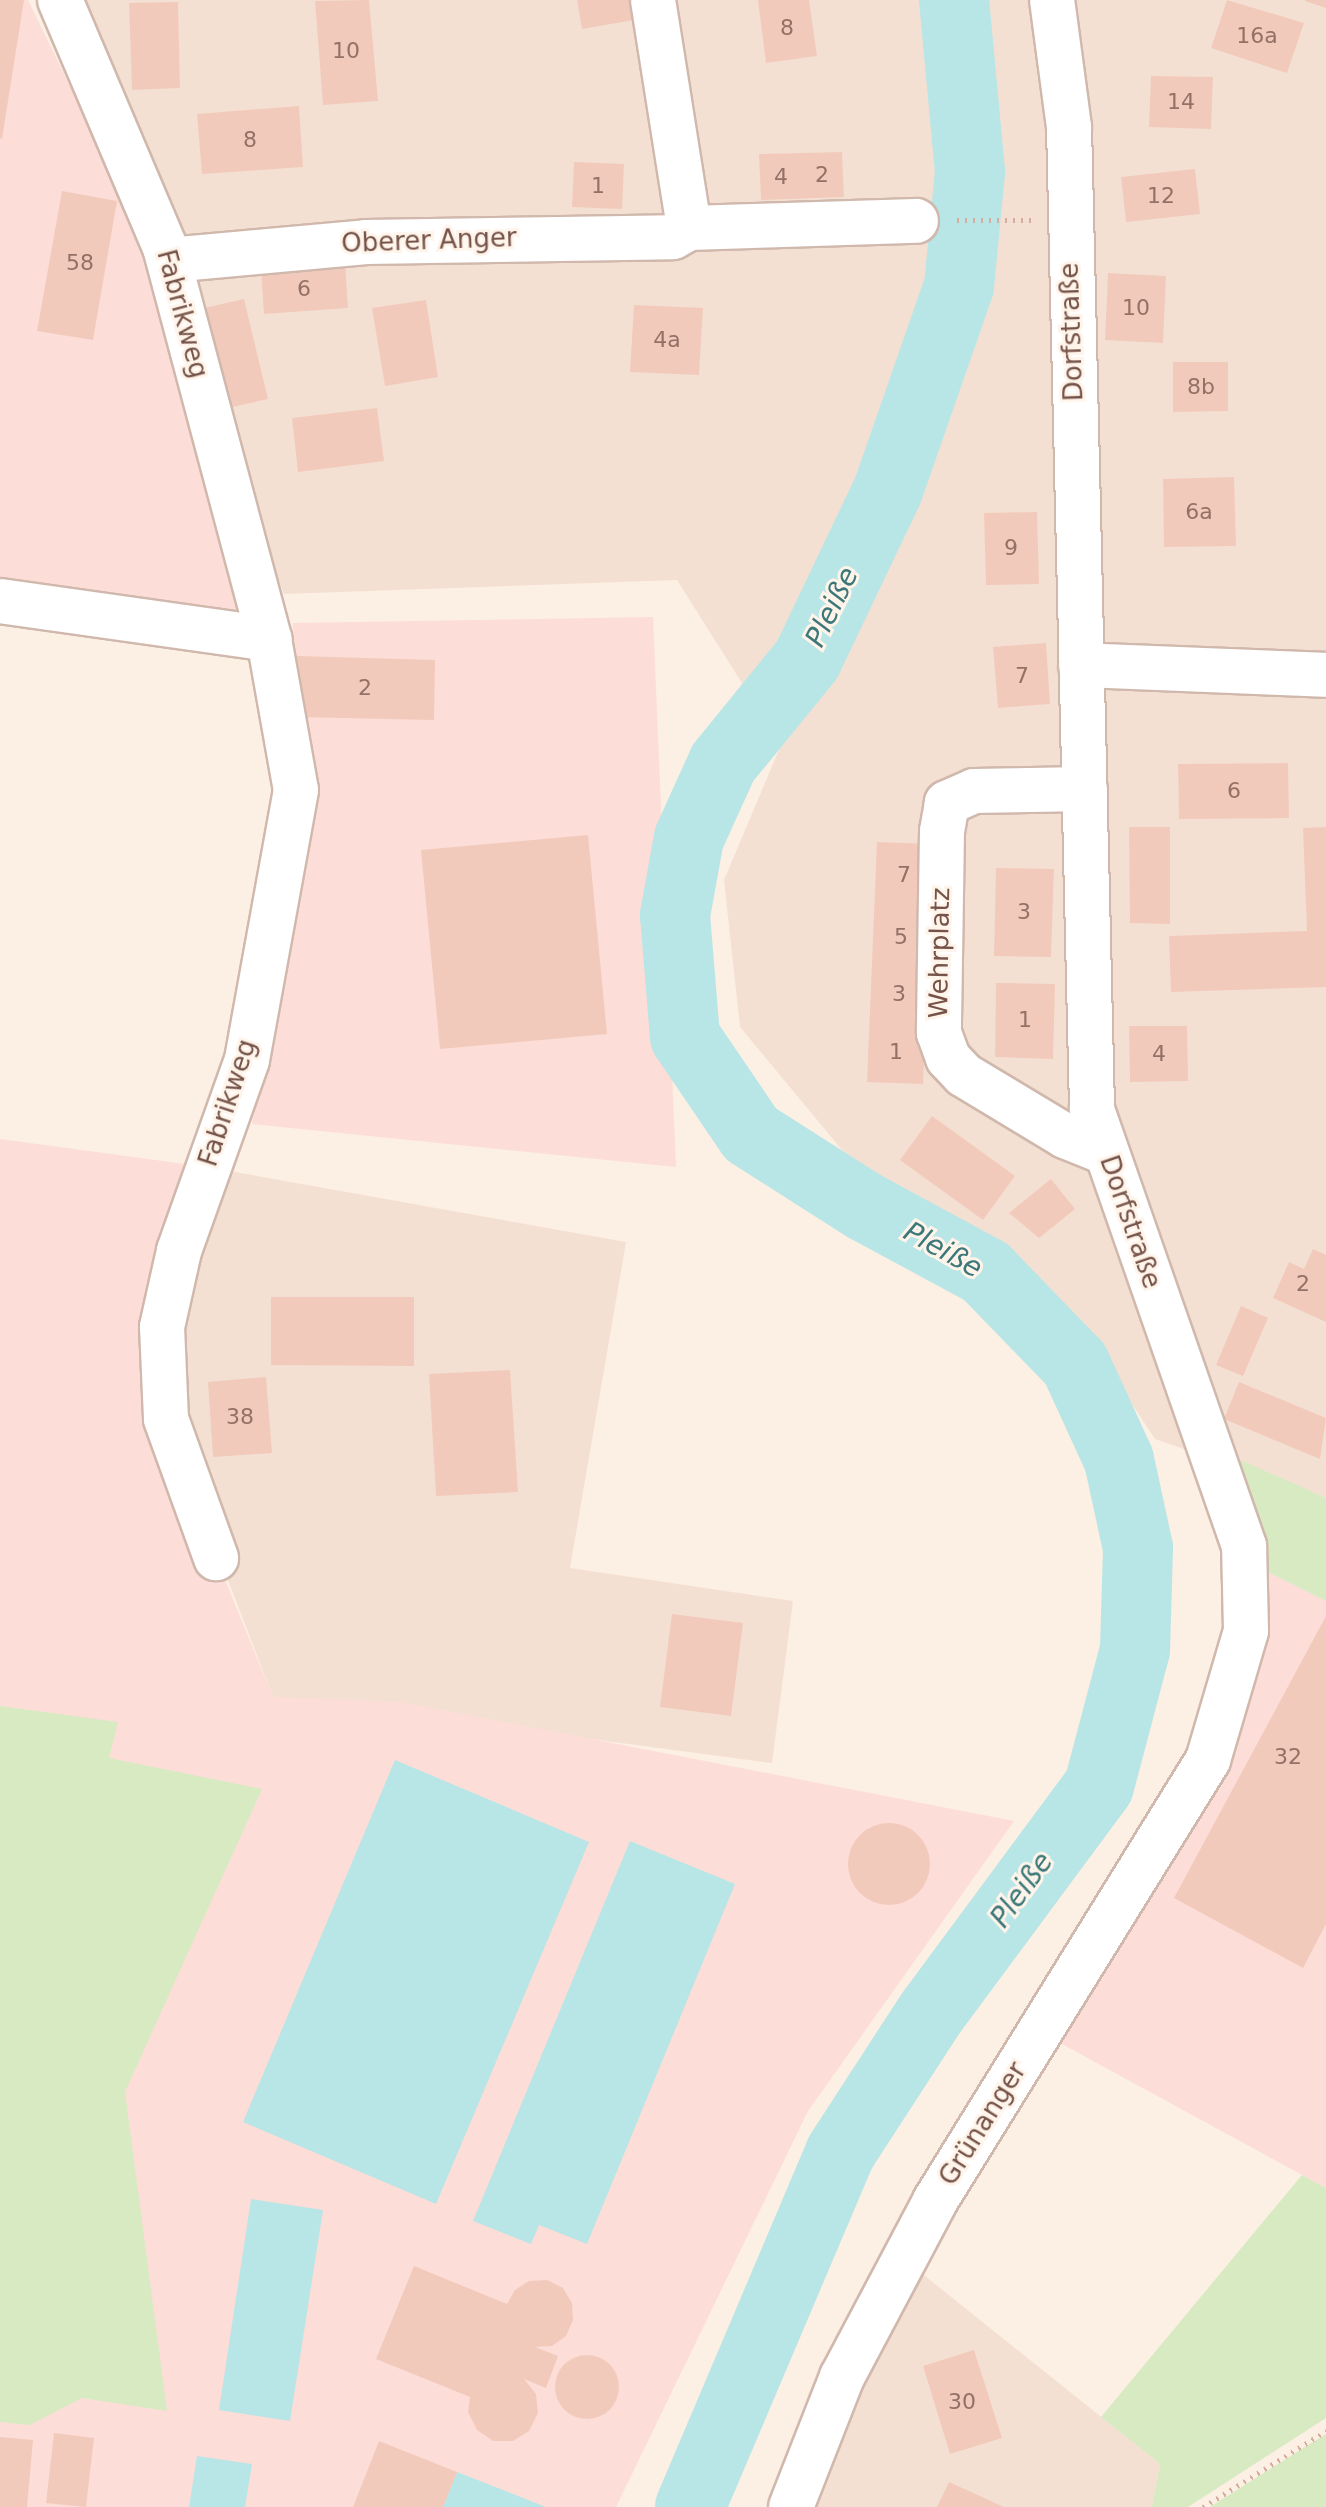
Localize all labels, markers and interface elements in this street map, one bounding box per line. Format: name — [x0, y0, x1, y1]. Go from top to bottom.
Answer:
house number: 8 — [780, 15, 794, 41]
house number: 16a — [1236, 23, 1278, 49]
house number: 10 — [332, 38, 360, 64]
house number: 14 — [1167, 89, 1195, 115]
house number: 8 — [243, 127, 257, 153]
house number: 2 — [815, 162, 829, 188]
house number: 4 — [774, 164, 788, 190]
house number: 1 — [591, 173, 605, 199]
house number: 12 — [1147, 183, 1175, 209]
street label: Oberer Anger — [341, 222, 517, 260]
street label: Fabrikweg — [150, 246, 214, 382]
house number: 58 — [66, 250, 94, 276]
street label: Dorfstraße — [1054, 262, 1090, 402]
house number: 6 — [297, 276, 311, 302]
house number: 10 — [1122, 295, 1150, 321]
house number: 4a — [653, 327, 681, 353]
house number: 8b — [1187, 374, 1215, 400]
house number: 6a — [1185, 499, 1213, 525]
house number: 9 — [1004, 535, 1018, 561]
water label: Pleiße — [798, 562, 866, 652]
house number: 7 — [1015, 663, 1029, 689]
house number: 2 — [358, 675, 372, 701]
house number: 6 — [1227, 778, 1241, 804]
house number: 7 — [897, 862, 911, 888]
street label: Wehrplatz — [923, 887, 957, 1019]
house number: 3 — [1017, 899, 1031, 925]
house number: 5 — [894, 924, 908, 950]
house number: 3 — [892, 981, 906, 1007]
house number: 1 — [1018, 1007, 1032, 1033]
street label: Fabrikweg — [193, 1036, 263, 1170]
house number: 1 — [889, 1039, 903, 1065]
house number: 4 — [1152, 1041, 1166, 1067]
street label: Dorfstraße — [1093, 1151, 1167, 1293]
water label: Pleiße — [898, 1215, 988, 1285]
house number: 2 — [1296, 1271, 1310, 1297]
house number: 38 — [226, 1404, 254, 1430]
house number: 32 — [1274, 1744, 1302, 1770]
water label: Pleiße — [984, 1846, 1060, 1934]
street label: Grünanger — [933, 2057, 1033, 2191]
house number: 30 — [948, 2389, 976, 2415]

